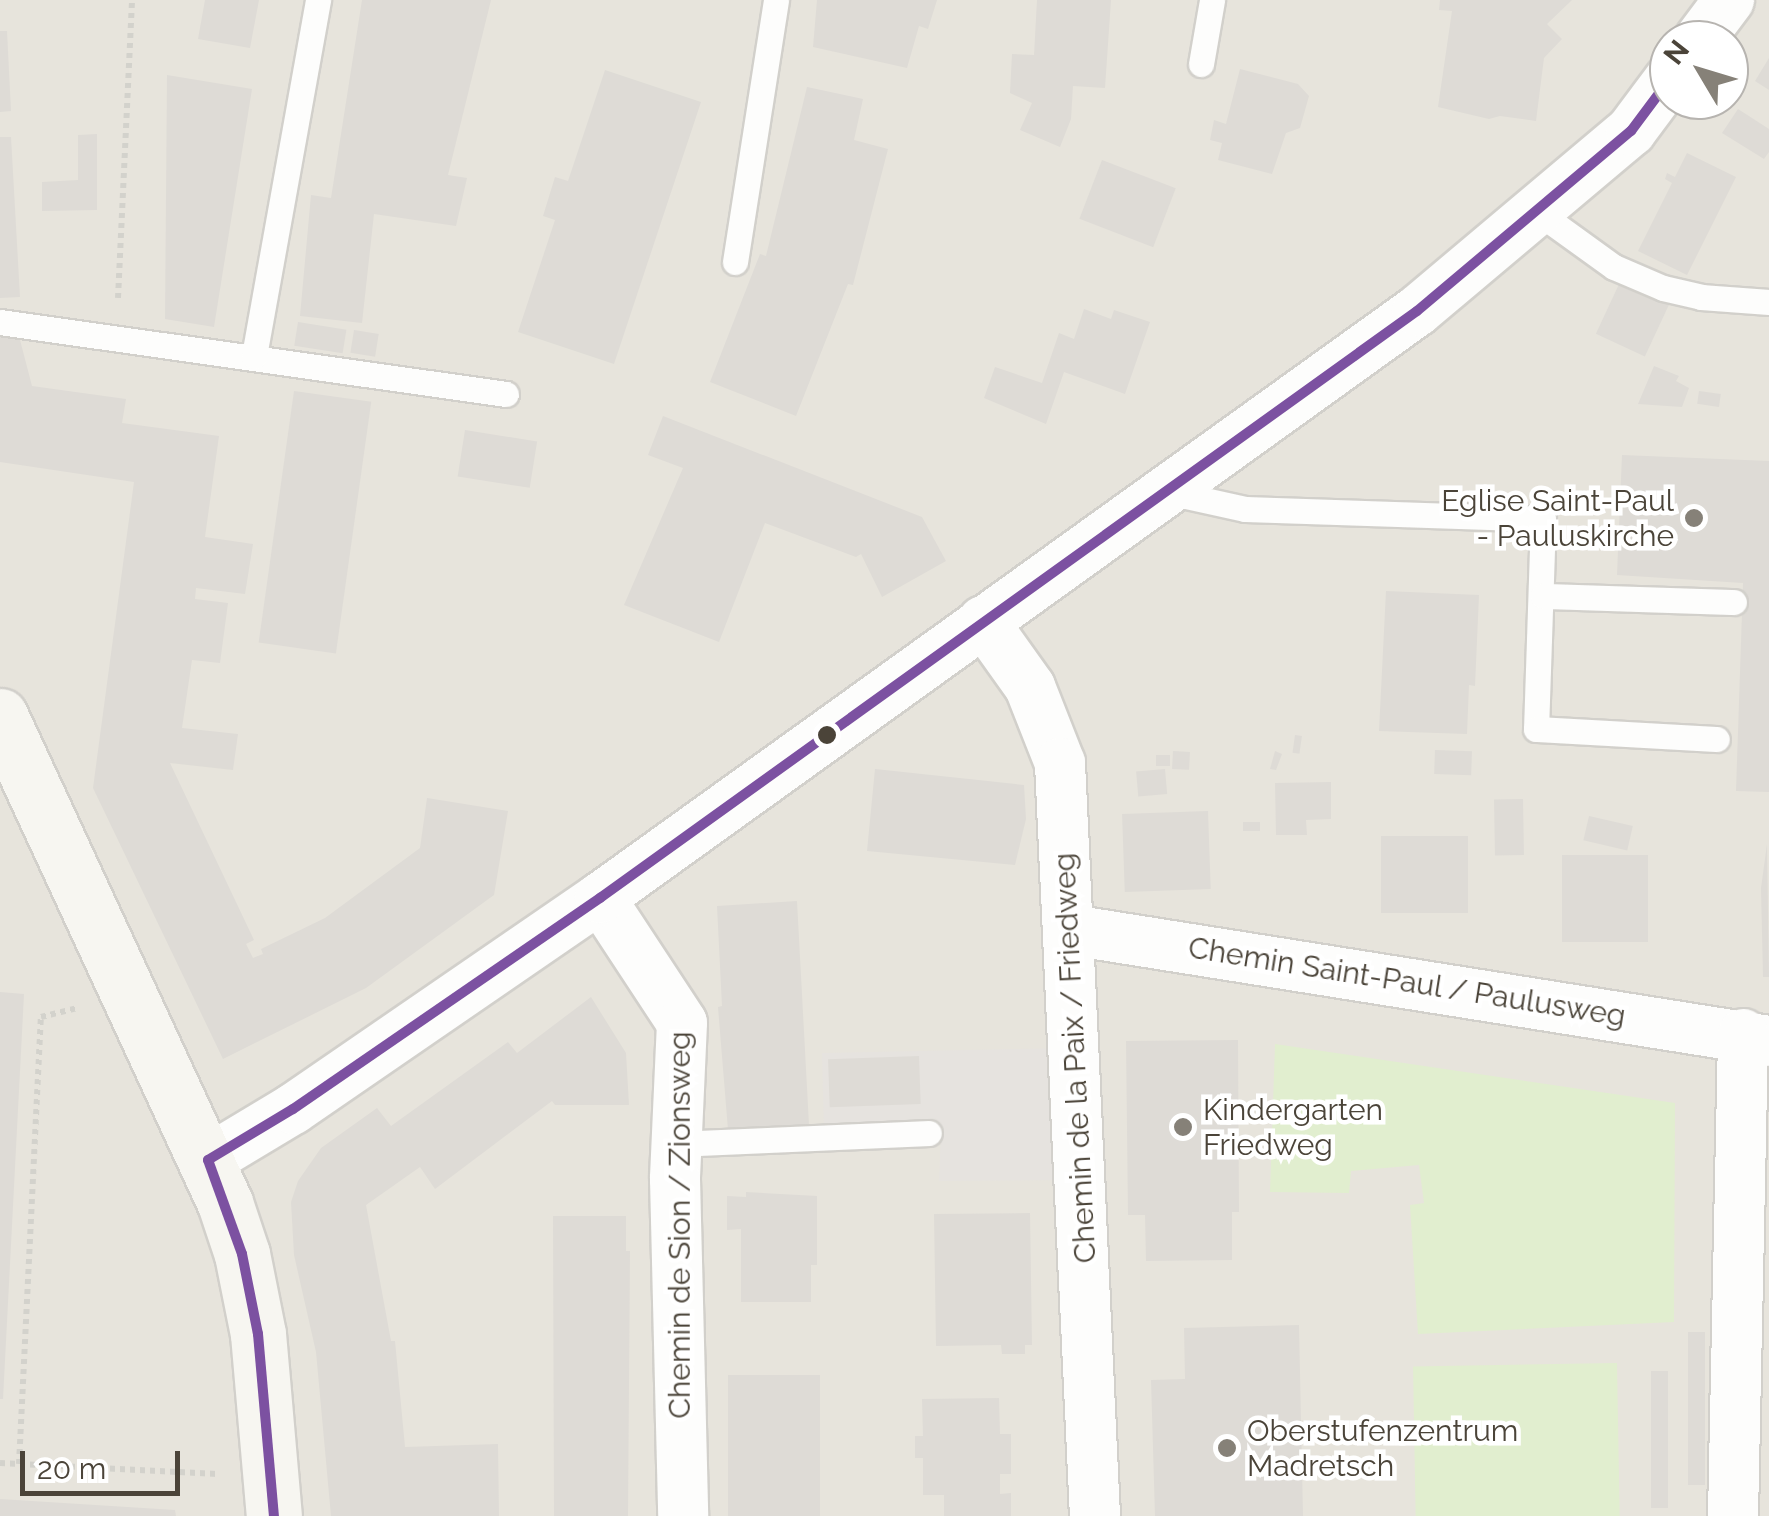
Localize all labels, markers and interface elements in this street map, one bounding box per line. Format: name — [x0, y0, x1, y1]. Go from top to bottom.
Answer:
north arrow — [1649, 20, 1749, 120]
text: N — [1657, 34, 1696, 71]
place label: Eglise Saint-Paul - Pauluskirche — [1441, 483, 1674, 554]
marker: Eglise Saint-Paul - Pauluskirche — [1683, 507, 1705, 529]
unlabelled marker — [817, 725, 837, 745]
street label: Chemin de la Paix / Friedweg — [1046, 852, 1104, 1264]
street label: Chemin Saint-Paul / Paulusweg — [1185, 930, 1629, 1034]
street label: Chemin de Sion / Zionsweg — [662, 1031, 698, 1419]
place label: Kindergarten Friedweg — [1203, 1092, 1383, 1162]
marker: Kindergarten Friedweg — [1172, 1116, 1194, 1138]
place label: Oberstufenzentrum Madretsch — [1247, 1413, 1518, 1484]
scale bar — [25, 1431, 185, 1493]
marker: Oberstufenzentrum Madretsch — [1216, 1437, 1238, 1459]
text: 20 m — [37, 1451, 106, 1486]

